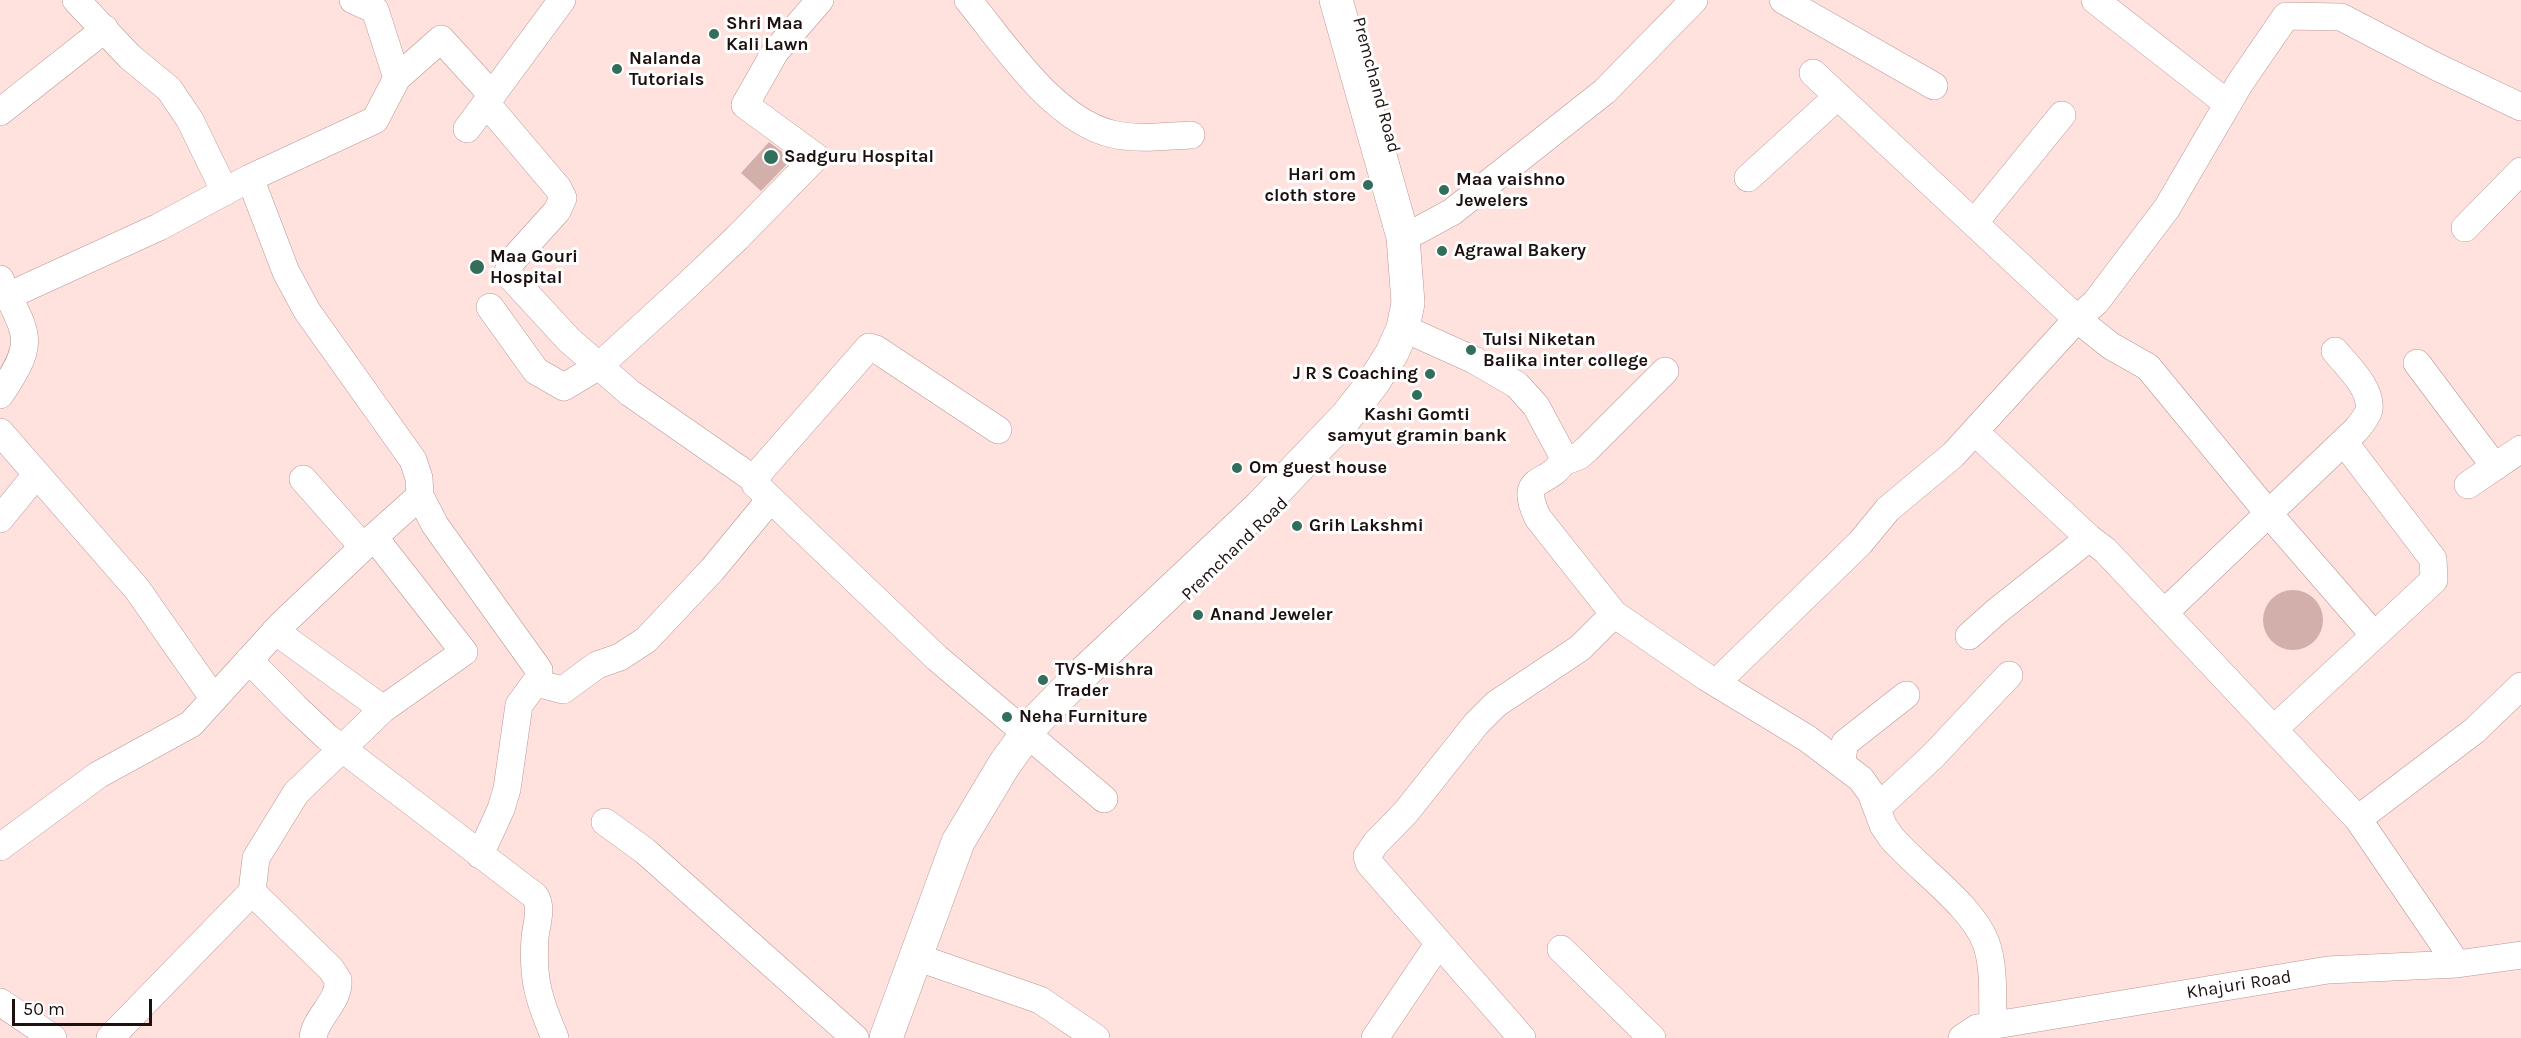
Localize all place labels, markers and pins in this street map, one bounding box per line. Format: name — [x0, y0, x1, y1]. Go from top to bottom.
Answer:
place label: Shri Maa Kali Lawn — [726, 13, 809, 56]
marker: Shri Maa Kali Lawn — [707, 27, 721, 41]
place label: Nalanda Tutorials — [629, 48, 704, 90]
marker: Nalanda Tutorials — [610, 62, 624, 76]
place label: Sadguru Hospital — [784, 146, 934, 168]
marker: Sadguru Hospital — [762, 148, 780, 166]
place label: Hari om cloth store — [1265, 164, 1356, 207]
place label: Maa vaishno Jewelers — [1456, 169, 1565, 212]
marker: Hari om cloth store — [1361, 178, 1375, 192]
marker: Maa vaishno Jewelers — [1437, 183, 1451, 197]
place label: Agrawal Bakery — [1454, 240, 1586, 262]
marker: Agrawal Bakery — [1435, 244, 1449, 258]
place label: Maa Gouri Hospital — [490, 246, 578, 288]
marker: Maa Gouri Hospital — [468, 258, 486, 276]
place label: Tulsi Niketan Balika inter college — [1483, 329, 1648, 372]
marker: Tulsi Niketan Balika inter college — [1464, 343, 1478, 357]
place label: J R S Coaching — [1293, 363, 1418, 385]
marker: J R S Coaching — [1423, 367, 1437, 381]
marker: Kashi Gomti samyut gramin bank — [1410, 388, 1424, 402]
place label: Kashi Gomti samyut gramin bank — [1327, 404, 1507, 446]
place label: Om guest house — [1249, 457, 1387, 479]
marker: Om guest house — [1230, 461, 1244, 475]
place label: Grih Lakshmi — [1309, 515, 1424, 537]
marker: Grih Lakshmi — [1290, 519, 1304, 533]
place label: Anand Jeweler — [1210, 604, 1333, 626]
marker: Anand Jeweler — [1191, 608, 1205, 622]
place label: TVS-Mishra Trader — [1055, 659, 1154, 702]
marker: TVS-Mishra Trader — [1036, 673, 1050, 687]
place label: Neha Furniture — [1019, 706, 1148, 728]
marker: Neha Furniture — [1000, 710, 1014, 724]

